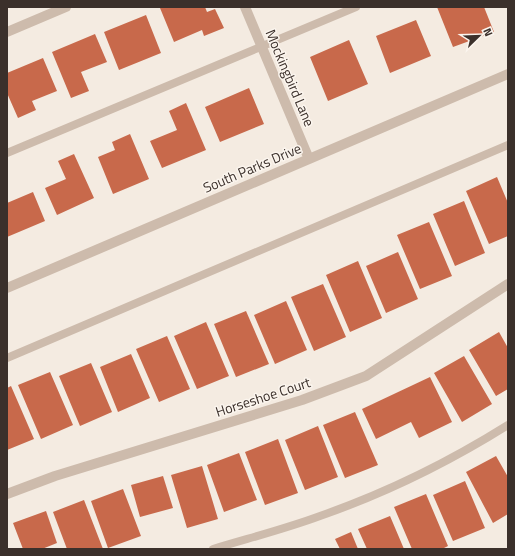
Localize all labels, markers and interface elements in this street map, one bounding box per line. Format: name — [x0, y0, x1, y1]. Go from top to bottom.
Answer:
north arrow — [459, 16, 499, 56]
text: N — [479, 25, 497, 39]
street label: Mockingbird Lane — [261, 26, 320, 130]
street label: South Parks Drive — [199, 137, 304, 198]
street label: Horseshoe Court — [213, 371, 313, 422]

